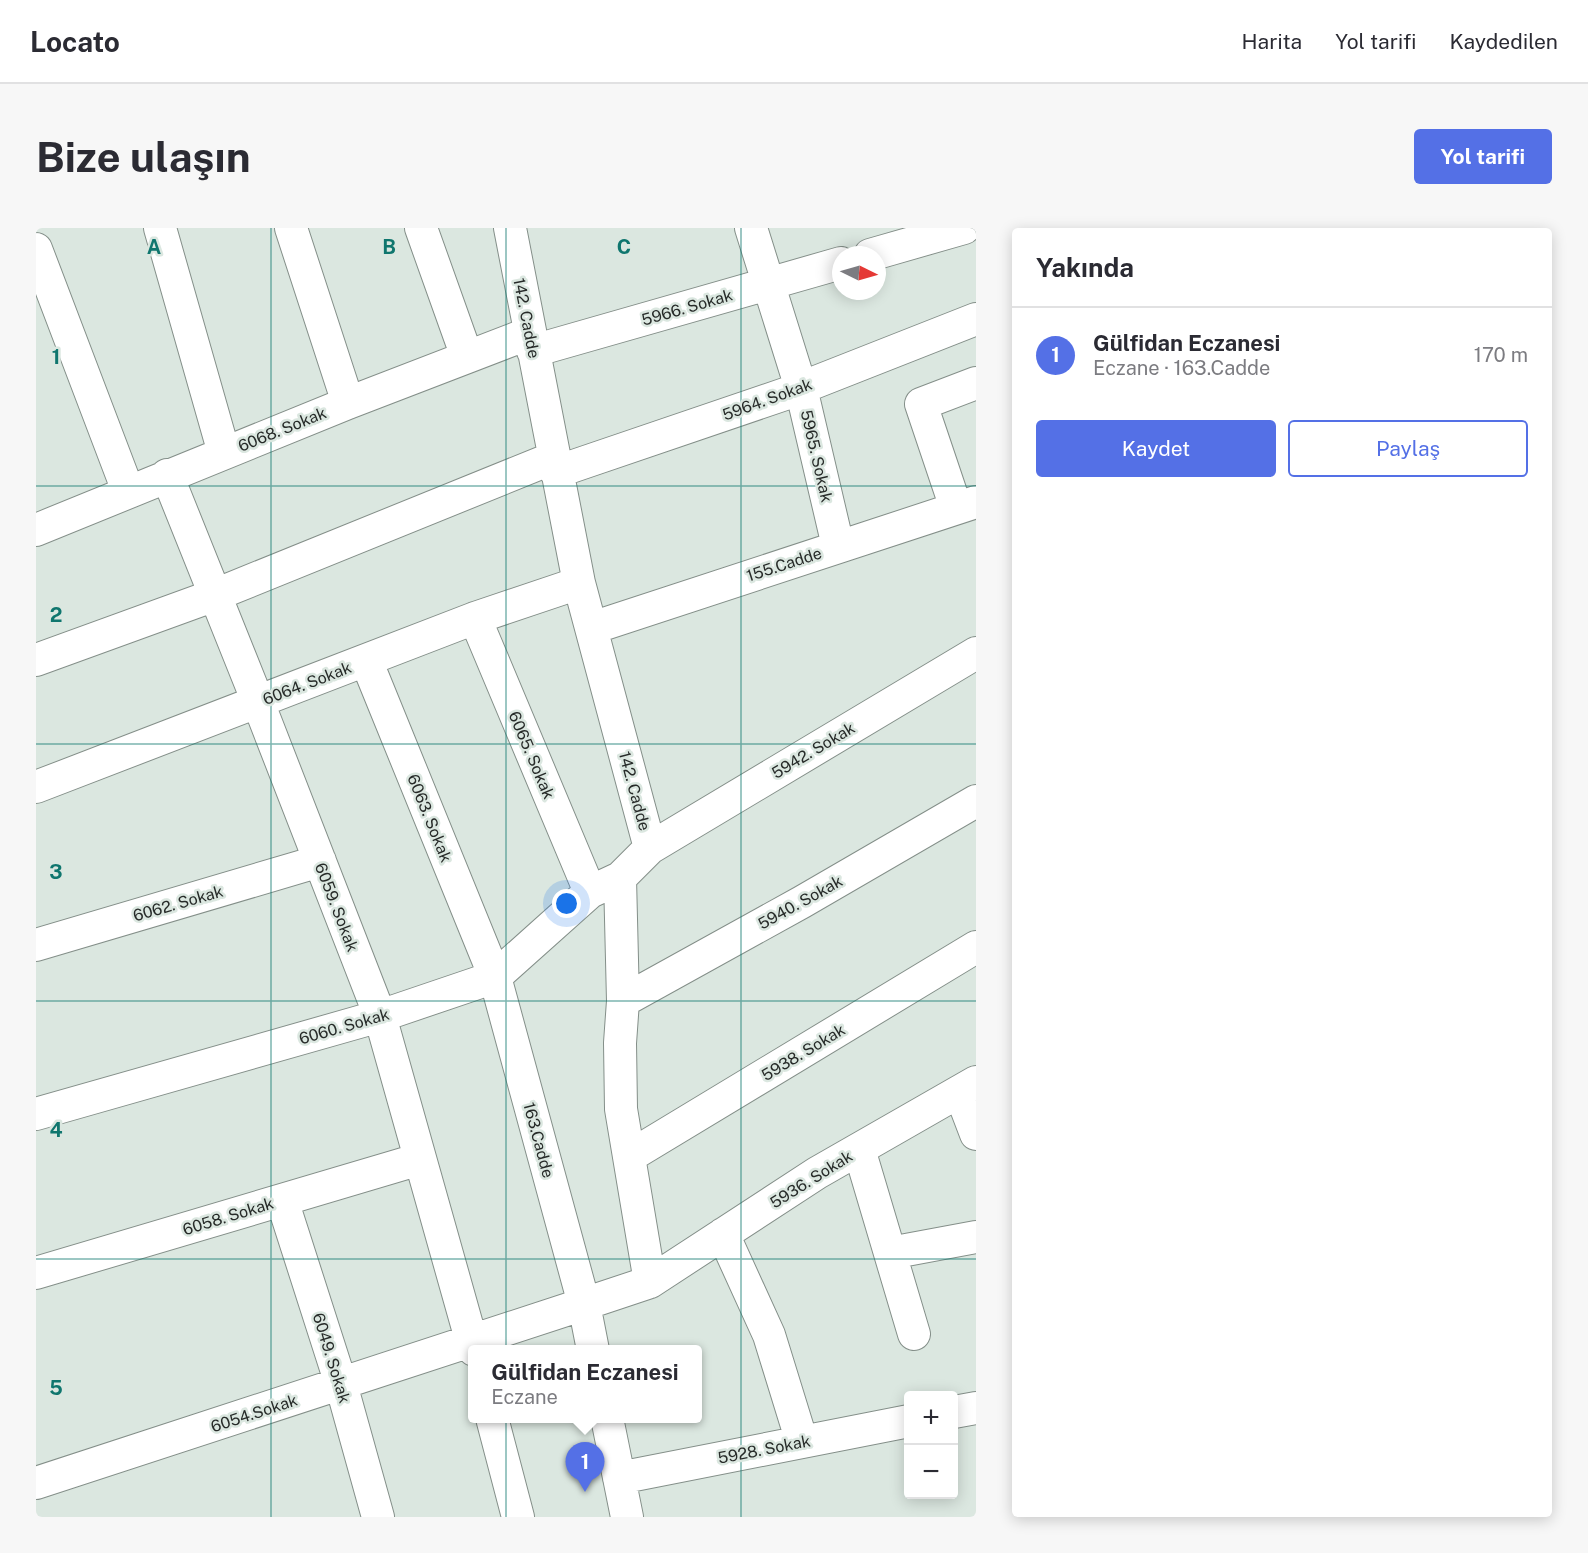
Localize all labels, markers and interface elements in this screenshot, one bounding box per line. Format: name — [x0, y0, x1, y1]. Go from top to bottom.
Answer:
text: Locato — [30, 25, 120, 58]
text: Harita — [1242, 29, 1302, 54]
text: Yol tarifi — [1335, 29, 1416, 54]
text: Kaydedilen — [1449, 29, 1558, 54]
button: Yol tarifi — [1414, 129, 1552, 184]
text: Bize ulaşın — [36, 132, 251, 181]
text: A — [147, 235, 161, 259]
text: B — [382, 235, 396, 259]
text: C — [617, 235, 631, 259]
north arrow — [832, 246, 886, 300]
text: Yakında — [1036, 252, 1134, 283]
street label: 142. Cadde — [509, 276, 544, 360]
street label: 5966. Sokak — [639, 285, 735, 330]
text: Gülfidan Eczanesi — [1093, 330, 1280, 356]
text: 1 — [1051, 343, 1060, 367]
text: 170 m — [1474, 343, 1528, 367]
text: 1 — [52, 345, 60, 369]
text: Eczane · 163.Cadde — [1093, 356, 1270, 380]
street label: 5964. Sokak — [720, 374, 815, 424]
street label: 6068. Sokak — [235, 403, 329, 456]
street label: 5965. Sokak — [797, 408, 836, 504]
button: Kaydet — [1036, 420, 1276, 477]
button: Paylaş — [1288, 420, 1528, 477]
street label: 155.Cadde — [744, 543, 824, 586]
text: 2 — [50, 603, 62, 627]
street label: 6064. Sokak — [260, 658, 354, 709]
street label: 6065. Sokak — [505, 708, 559, 802]
street label: 5942. Sokak — [768, 718, 858, 783]
street label: 142. Cadde — [615, 749, 654, 833]
street label: 6063. Sokak — [403, 771, 456, 865]
text: 3 — [49, 860, 63, 884]
street label: 6059. Sokak — [311, 860, 362, 954]
street label: 5940. Sokak — [755, 871, 846, 933]
street label: 6062. Sokak — [131, 882, 225, 925]
your location — [552, 889, 581, 918]
street label: 6060. Sokak — [297, 1005, 391, 1048]
street label: 5938. Sokak — [758, 1020, 849, 1085]
street label: 163.Cadde — [519, 1100, 558, 1180]
text: 4 — [49, 1118, 63, 1142]
street label: 5936. Sokak — [766, 1147, 856, 1212]
street label: 6058. Sokak — [180, 1194, 276, 1239]
street label: 6049. Sokak — [309, 1311, 354, 1406]
popup — [468, 1345, 702, 1423]
text: Gülfidan Eczanesi — [491, 1359, 679, 1385]
text: 5 — [49, 1376, 63, 1400]
text: Eczane — [491, 1385, 558, 1409]
street label: 6054.Sokak — [208, 1391, 300, 1436]
map controls — [904, 1391, 958, 1499]
button: + — [904, 1391, 958, 1445]
street label: 5928. Sokak — [716, 1431, 812, 1468]
pin: 1 — [566, 1442, 604, 1492]
button: − — [904, 1445, 958, 1499]

